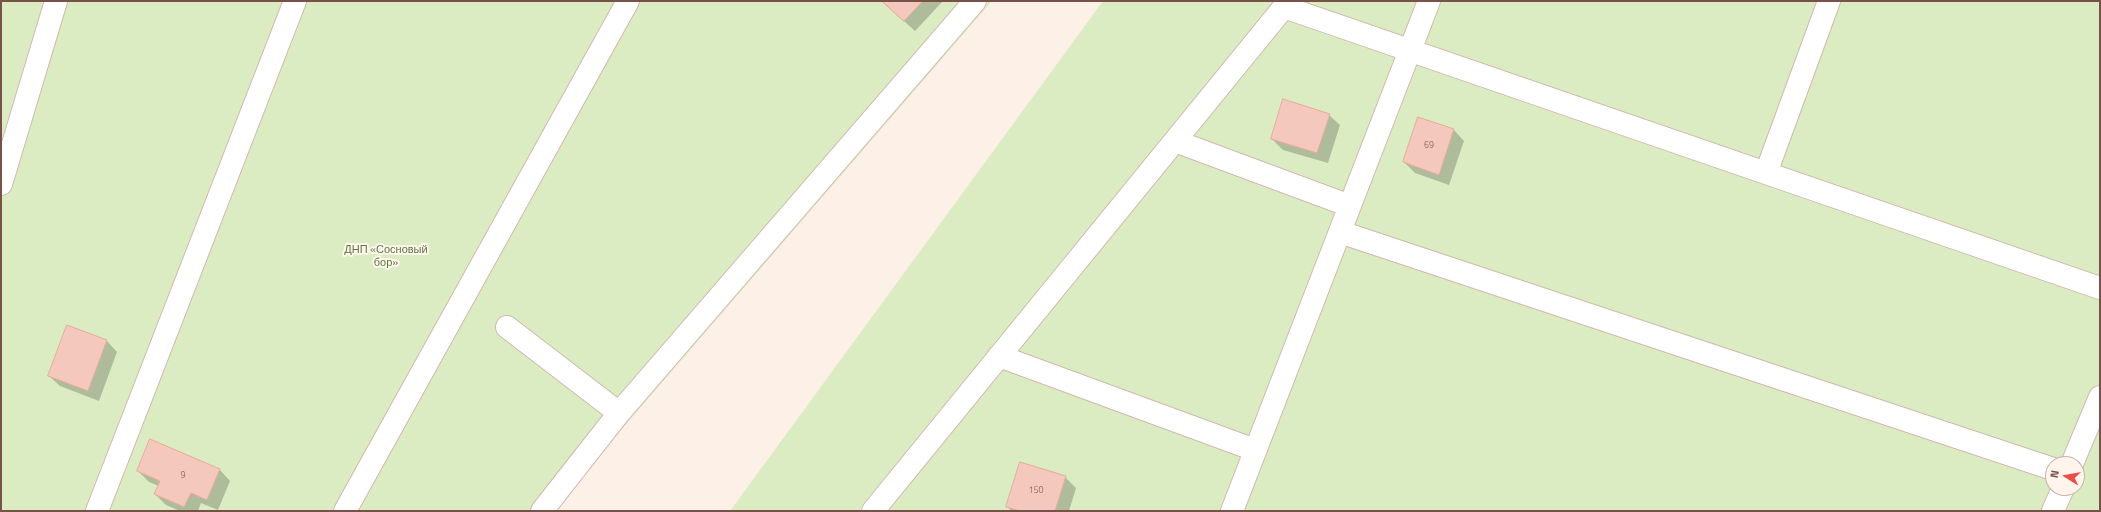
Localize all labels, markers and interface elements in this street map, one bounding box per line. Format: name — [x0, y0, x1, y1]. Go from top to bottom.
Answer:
house number: 69 — [1424, 141, 1434, 151]
park label: ДНП «Сосновый бор» — [344, 243, 428, 269]
north arrow — [2045, 456, 2085, 496]
text: N — [2046, 469, 2063, 479]
house number: 9 — [180, 471, 186, 481]
house number: 150 — [1028, 486, 1044, 496]

